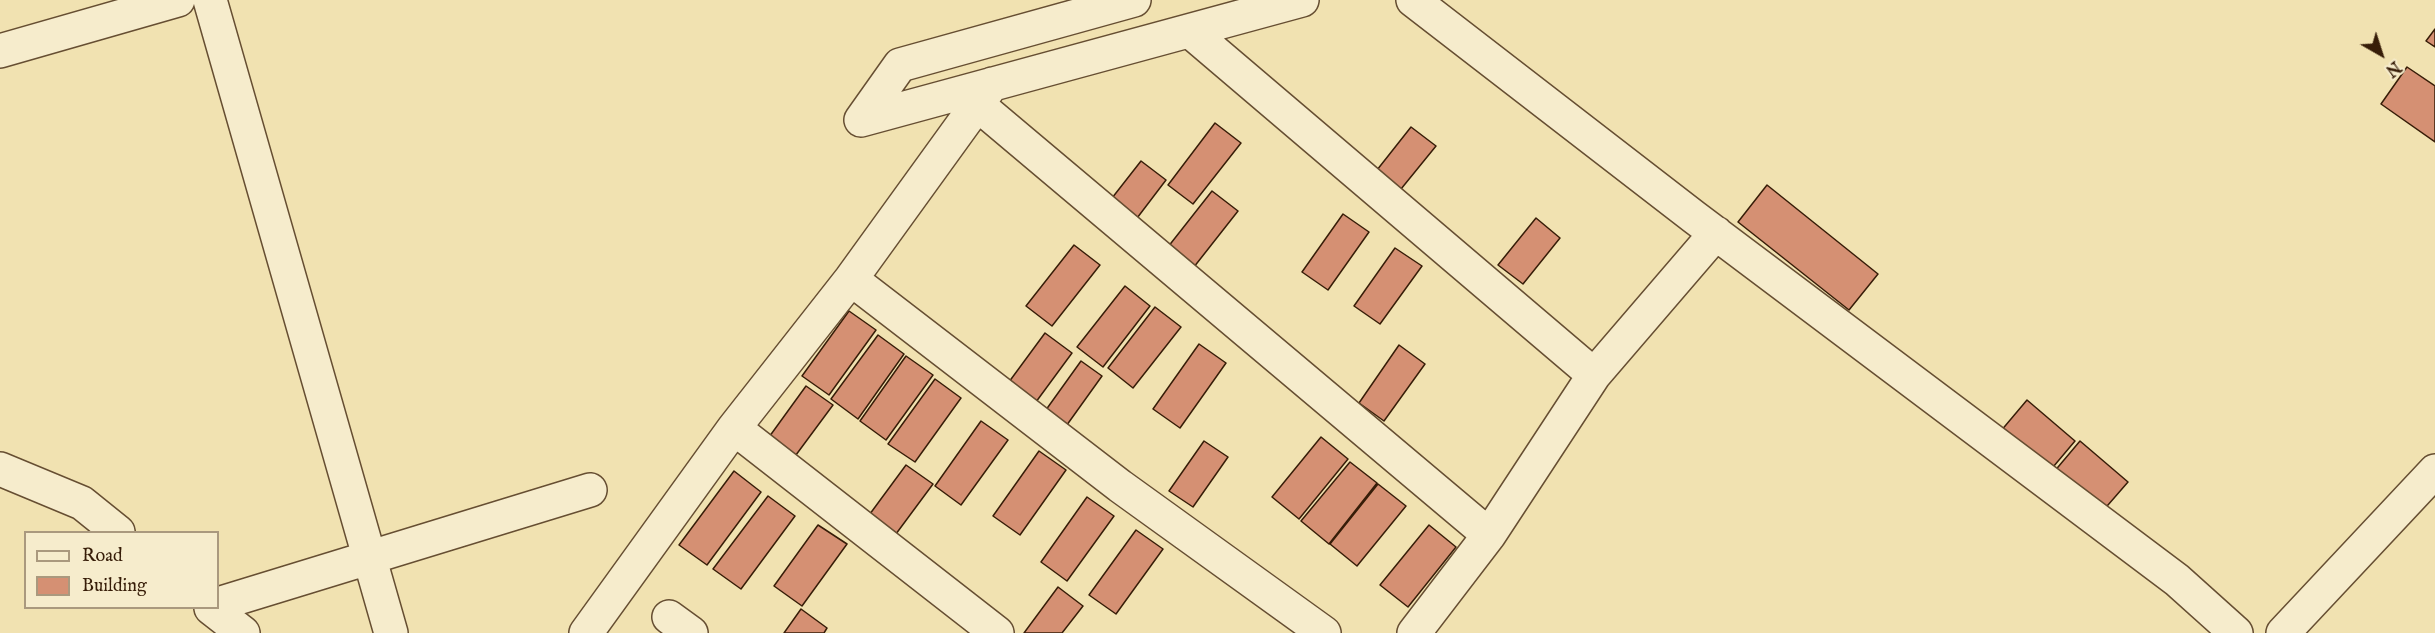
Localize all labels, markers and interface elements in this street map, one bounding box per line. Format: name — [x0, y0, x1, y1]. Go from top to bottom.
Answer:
north arrow — [2351, 24, 2411, 84]
text: N — [2381, 56, 2404, 80]
legend — [24, 531, 219, 609]
text: Road — [82, 545, 123, 568]
text: Building — [82, 575, 147, 598]

